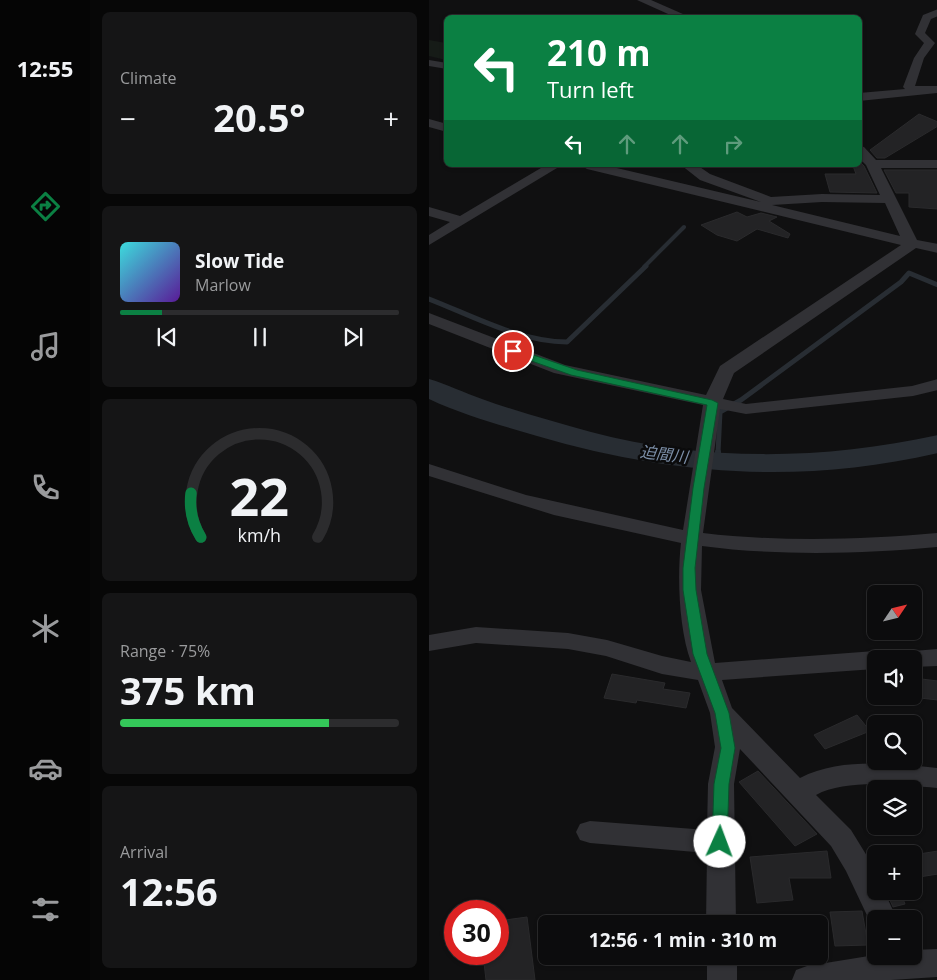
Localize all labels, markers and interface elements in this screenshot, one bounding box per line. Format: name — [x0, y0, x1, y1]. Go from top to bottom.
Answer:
text: 210 m — [547, 29, 651, 76]
icon: left — [464, 35, 529, 100]
text: 12:55 — [17, 53, 73, 83]
text: Climate — [120, 67, 177, 89]
text: Turn left — [547, 74, 634, 104]
text: 20.5° — [213, 91, 306, 143]
text: − — [120, 99, 136, 137]
text: + — [383, 99, 399, 137]
icon: left — [560, 130, 588, 158]
icon: ahead — [613, 130, 641, 158]
icon: ahead — [666, 130, 694, 158]
icon: right — [719, 130, 747, 158]
icon: directions — [28, 189, 63, 224]
text: Slow Tide — [195, 248, 284, 274]
text: Marlow — [195, 274, 251, 296]
icon: previous — [153, 323, 181, 351]
icon: pause — [246, 323, 274, 351]
icon: next — [339, 323, 367, 351]
icon: music — [28, 329, 63, 364]
pin — [492, 330, 534, 372]
icon: arrive — [499, 337, 527, 365]
water label: 迫間川 — [639, 440, 691, 468]
text: 22 — [230, 460, 289, 531]
icon: phone — [28, 470, 63, 505]
text: km/h — [238, 523, 281, 547]
north arrow — [867, 585, 921, 640]
map controls — [867, 585, 922, 965]
icon: climate — [28, 611, 63, 646]
text: Range · 75% — [120, 640, 210, 662]
button: sound — [867, 650, 922, 705]
text: 375 km — [120, 664, 256, 716]
button: search — [867, 715, 922, 770]
icon: car — [28, 751, 63, 786]
button: layers — [867, 780, 922, 835]
position arrow — [693, 815, 745, 867]
text: Arrival — [120, 841, 168, 863]
button: + — [867, 845, 922, 900]
text: 12:56 — [120, 865, 218, 917]
icon: filters — [28, 892, 63, 927]
speed limit sign: 30 — [444, 900, 509, 965]
button: − — [867, 910, 922, 965]
text: 12:56 · 1 min · 310 m — [589, 927, 777, 953]

